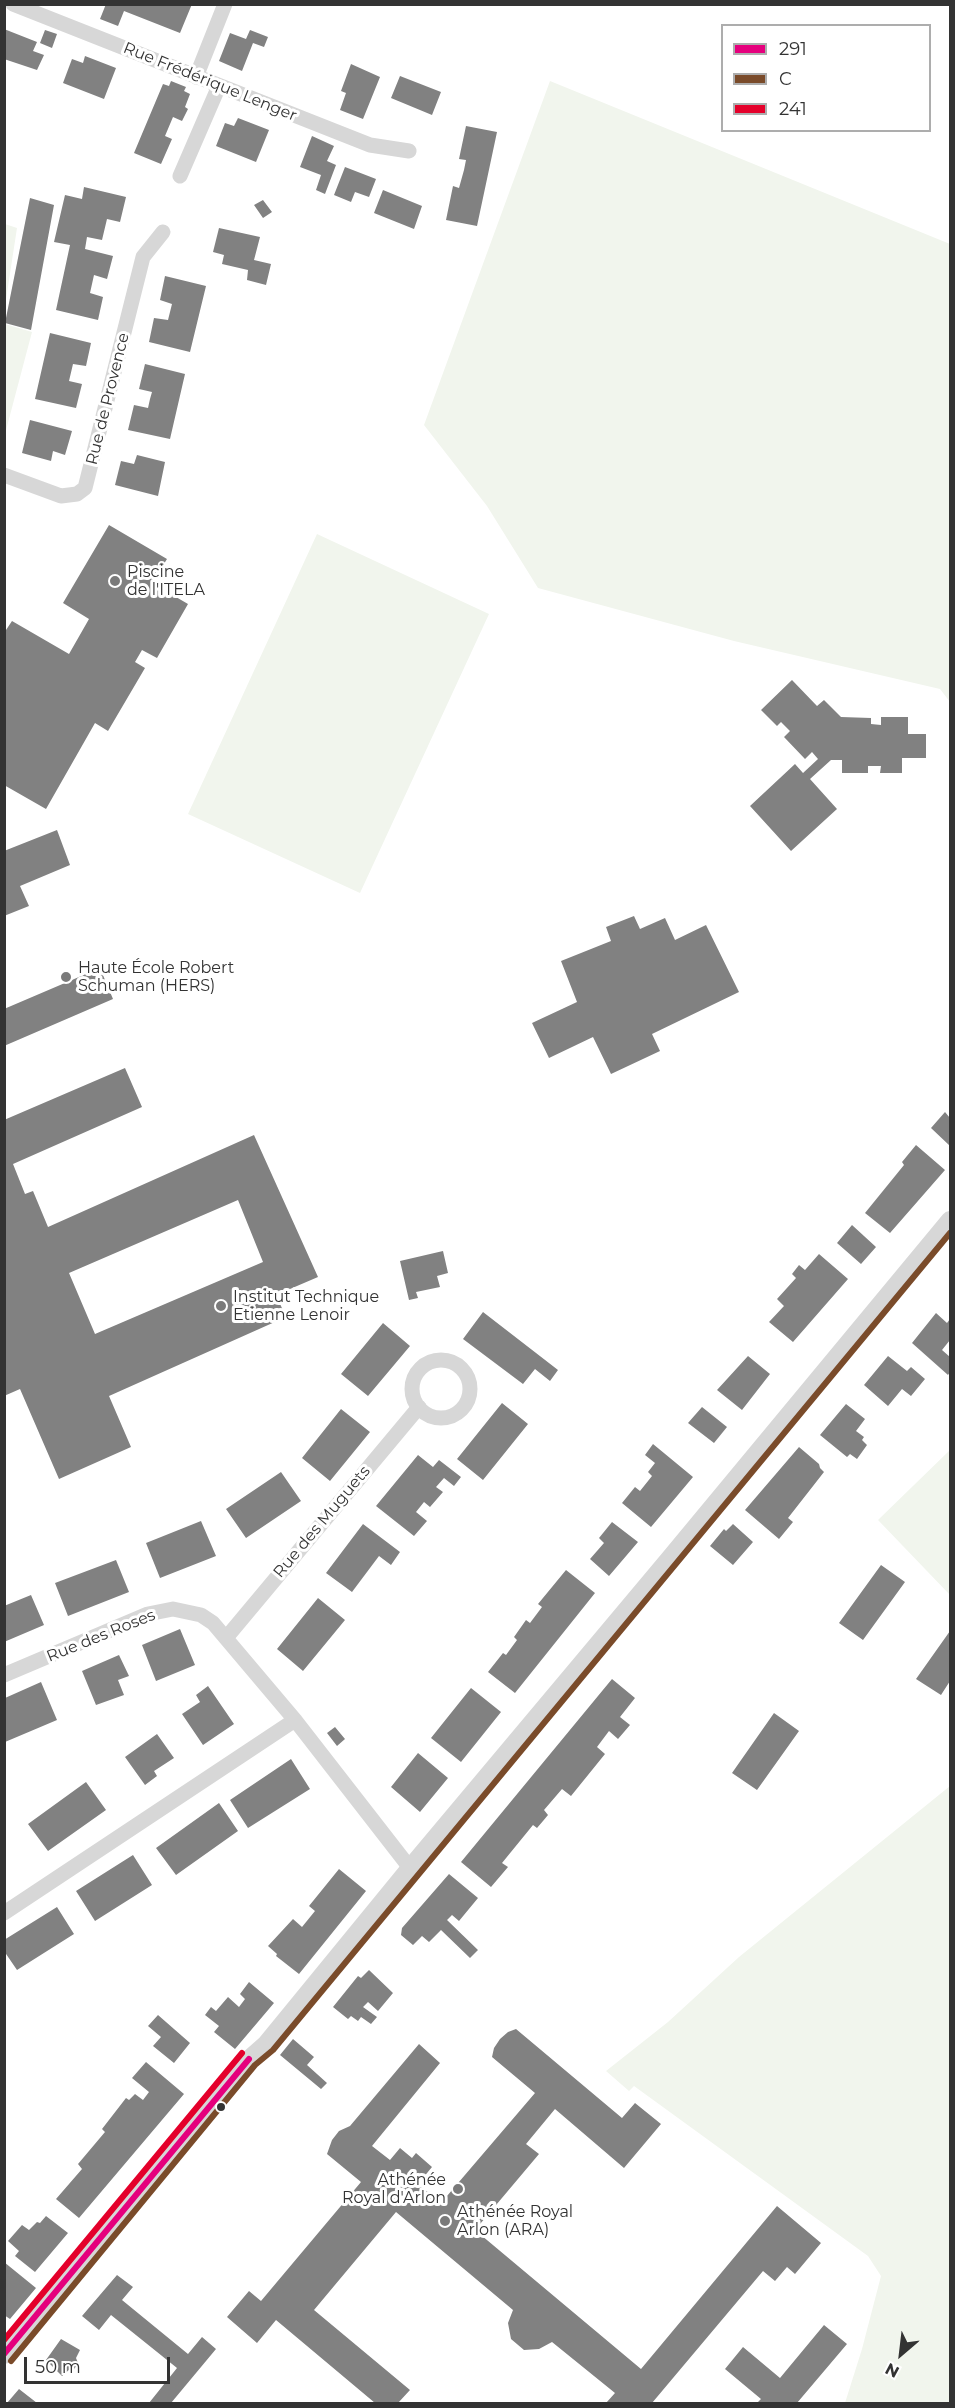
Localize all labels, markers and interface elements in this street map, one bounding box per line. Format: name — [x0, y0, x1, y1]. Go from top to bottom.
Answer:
legend — [721, 24, 931, 132]
street label: Rue Frédérique Lenger — [120, 38, 300, 126]
text: 291 — [779, 38, 807, 60]
text: C — [779, 68, 792, 90]
text: 241 — [779, 98, 807, 120]
street label: Rue de Provence — [82, 331, 134, 467]
place label: Piscine de l'ITELA — [127, 562, 205, 600]
marker: Piscine de l'ITELA — [108, 574, 122, 588]
place label: Haute École Robert Schuman (HERS) — [78, 958, 234, 996]
marker: Haute École Robert Schuman (HERS) — [59, 970, 73, 984]
place label: Institut Technique Etienne Lenoir — [233, 1287, 379, 1325]
marker: Institut Technique Etienne Lenoir — [214, 1299, 228, 1313]
street label: Rue des Muguets — [270, 1462, 374, 1582]
street label: Rue des Roses — [44, 1605, 158, 1667]
unlabelled marker — [215, 2101, 227, 2113]
place label: Athénée Royal d'Arlon — [342, 2170, 446, 2208]
marker: Athénée Royal d'Arlon — [451, 2182, 465, 2196]
place label: Athénée Royal Arlon (ARA) — [457, 2202, 573, 2240]
marker: Athénée Royal Arlon (ARA) — [438, 2214, 452, 2228]
north arrow — [871, 2324, 931, 2384]
scale bar — [27, 2345, 172, 2383]
text: 50 m — [35, 2356, 81, 2378]
text: N — [882, 2359, 902, 2382]

